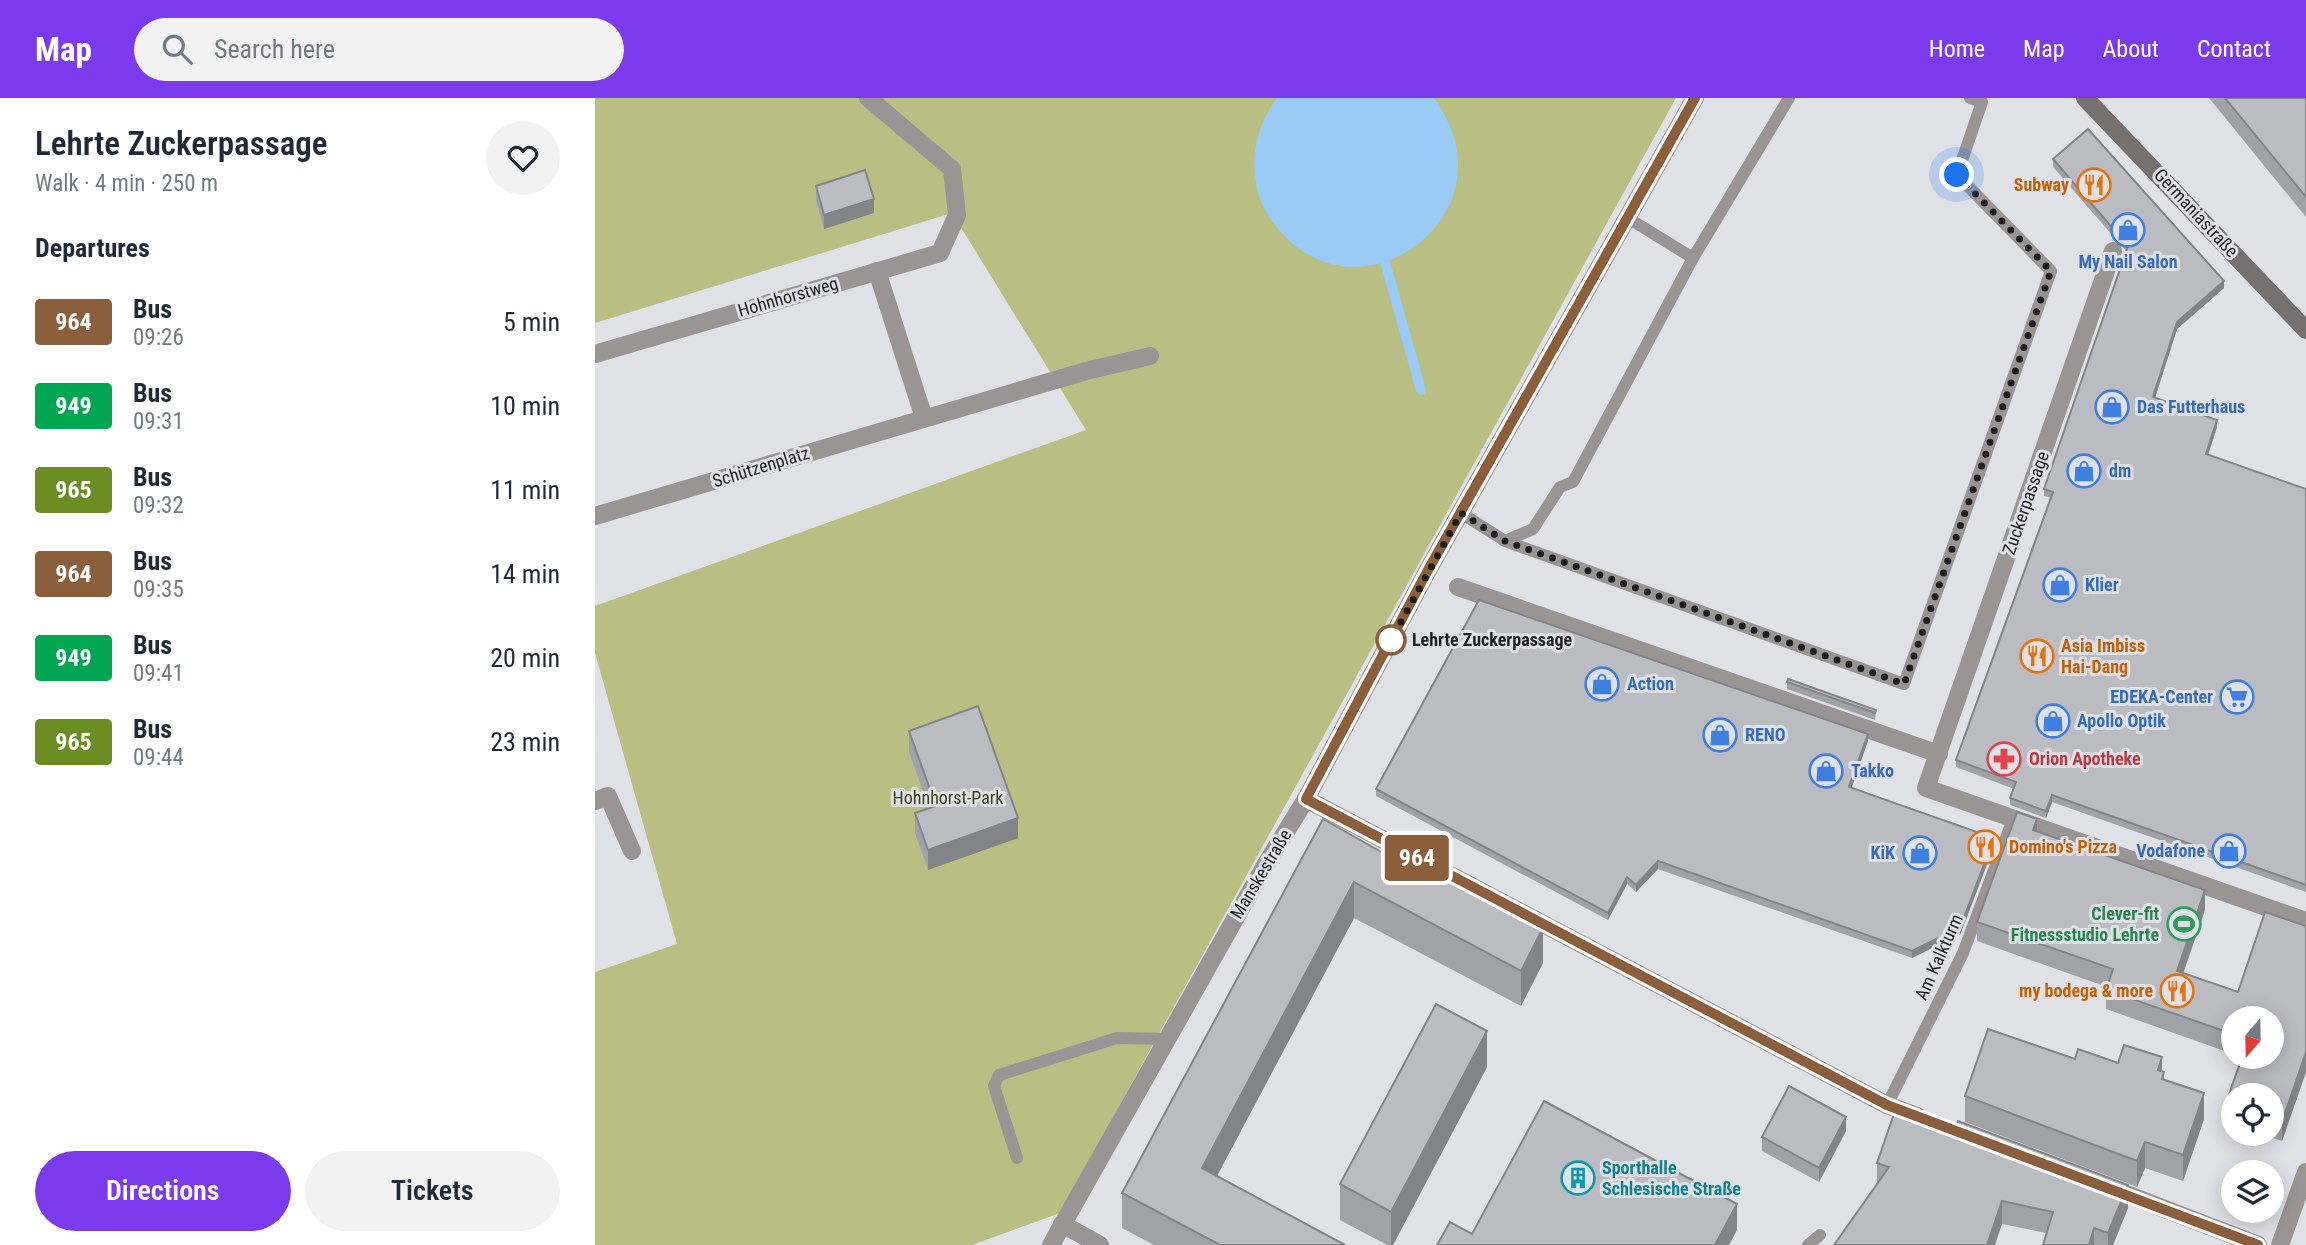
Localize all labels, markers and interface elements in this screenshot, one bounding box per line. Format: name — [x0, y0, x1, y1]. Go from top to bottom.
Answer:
search box — [134, 18, 624, 81]
text: Map — [35, 30, 92, 69]
icon: search — [158, 30, 196, 68]
text: Search here — [214, 34, 335, 64]
text: Home — [1929, 35, 1985, 63]
text: Map — [2023, 35, 2065, 63]
text: About — [2103, 35, 2159, 63]
text: Contact — [2197, 35, 2271, 63]
button: heart — [486, 121, 560, 195]
text: Lehrte Zuckerpassage — [35, 124, 328, 163]
your location — [1939, 157, 1974, 192]
street label: Germaniastraße — [2150, 164, 2243, 261]
restaurant icon: Subway — [2075, 166, 2113, 204]
text: Walk · 4 min · 250 m — [35, 170, 218, 197]
place label: Subway — [2014, 174, 2069, 195]
shop icon: My Nail Salon — [2109, 211, 2147, 249]
text: Departures — [35, 233, 150, 263]
place label: My Nail Salon — [2078, 251, 2178, 272]
street label: Hohnhorstweg — [735, 272, 840, 321]
text: Bus — [133, 294, 172, 324]
text: 5 min — [503, 307, 560, 337]
text: 964 — [55, 308, 92, 336]
text: 09:26 — [133, 324, 184, 351]
text: Bus — [133, 378, 172, 408]
shop icon: Das Futterhaus — [2093, 388, 2131, 426]
text: 10 min — [490, 391, 560, 421]
text: 949 — [55, 392, 92, 420]
place label: Das Futterhaus — [2137, 396, 2245, 417]
text: 09:31 — [133, 408, 184, 435]
street label: Schützenplatz — [710, 442, 812, 491]
street label: Zuckerpassage — [1998, 448, 2053, 557]
shop icon: dm — [2065, 452, 2103, 490]
place label: dm — [2109, 460, 2131, 481]
text: Bus — [133, 462, 172, 492]
text: 11 min — [490, 475, 560, 505]
text: 965 — [55, 476, 92, 504]
text: 09:32 — [133, 492, 184, 519]
text: Bus — [133, 546, 172, 576]
text: 14 min — [490, 559, 560, 589]
text: 964 — [55, 560, 92, 588]
shop icon: Klier — [2041, 566, 2079, 604]
place label: Klier — [2085, 574, 2119, 595]
text: 09:35 — [133, 576, 184, 603]
marker: Lehrte Zuckerpassage — [1376, 625, 1406, 655]
place label: Lehrte Zuckerpassage — [1412, 629, 1573, 650]
text: Bus — [133, 630, 172, 660]
place label: Asia Imbiss Hai-Dang — [2061, 635, 2145, 677]
restaurant icon: Asia Imbiss Hai-Dang — [2018, 637, 2056, 675]
text: 20 min — [490, 643, 560, 673]
text: 949 — [55, 644, 92, 672]
text: 09:41 — [133, 660, 184, 687]
shop icon: Action — [1583, 665, 1621, 703]
place label: Action — [1627, 673, 1674, 694]
supermarket icon: EDEKA-Center — [2218, 678, 2256, 716]
place label: EDEKA-Center — [2110, 686, 2213, 707]
shop icon: Apollo Optik — [2034, 702, 2072, 740]
place label: Apollo Optik — [2077, 710, 2166, 731]
text: Bus — [133, 714, 172, 744]
shop icon: RENO — [1701, 716, 1739, 754]
place label: RENO — [1745, 724, 1786, 745]
text: 23 min — [490, 727, 560, 757]
text: 965 — [55, 728, 92, 756]
pharmacy icon: Orion Apotheke — [1985, 740, 2023, 778]
text: 09:44 — [133, 744, 184, 771]
place label: Orion Apotheke — [2029, 748, 2141, 769]
shop icon: Takko — [1807, 752, 1845, 790]
place label: Takko — [1851, 760, 1894, 781]
park label: Hohnhorst-Park — [893, 787, 1003, 808]
street label: Manskestraße — [1226, 825, 1295, 922]
restaurant icon: Domino's Pizza — [1966, 828, 2004, 866]
shop icon: Vodafone — [2210, 832, 2248, 870]
shop icon: KiK — [1901, 834, 1939, 872]
line badge: 964 — [1377, 835, 1457, 881]
place label: Domino's Pizza — [2009, 836, 2117, 857]
place label: Vodafone — [2136, 840, 2205, 861]
place label: KiK — [1871, 842, 1896, 863]
text: 964 — [1399, 844, 1435, 872]
place label: Clever-fit Fitnessstudio Lehrte — [2011, 903, 2159, 945]
sports icon: Clever-fit Fitnessstudio Lehrte — [2165, 905, 2203, 943]
street label: Am Kalkturm — [1910, 911, 1967, 1003]
restaurant icon: my bodega & more — [2158, 972, 2196, 1010]
place label: my bodega & more — [2019, 980, 2153, 1001]
north arrow — [2221, 1006, 2284, 1069]
map controls — [2221, 1006, 2284, 1223]
button: locate — [2221, 1083, 2284, 1146]
button: Directions — [35, 1151, 291, 1231]
button: Tickets — [305, 1151, 560, 1231]
place label: Sporthalle Schlesische Straße — [1602, 1157, 1741, 1199]
building icon: Sporthalle Schlesische Straße — [1559, 1159, 1597, 1197]
button: layers — [2221, 1160, 2284, 1223]

